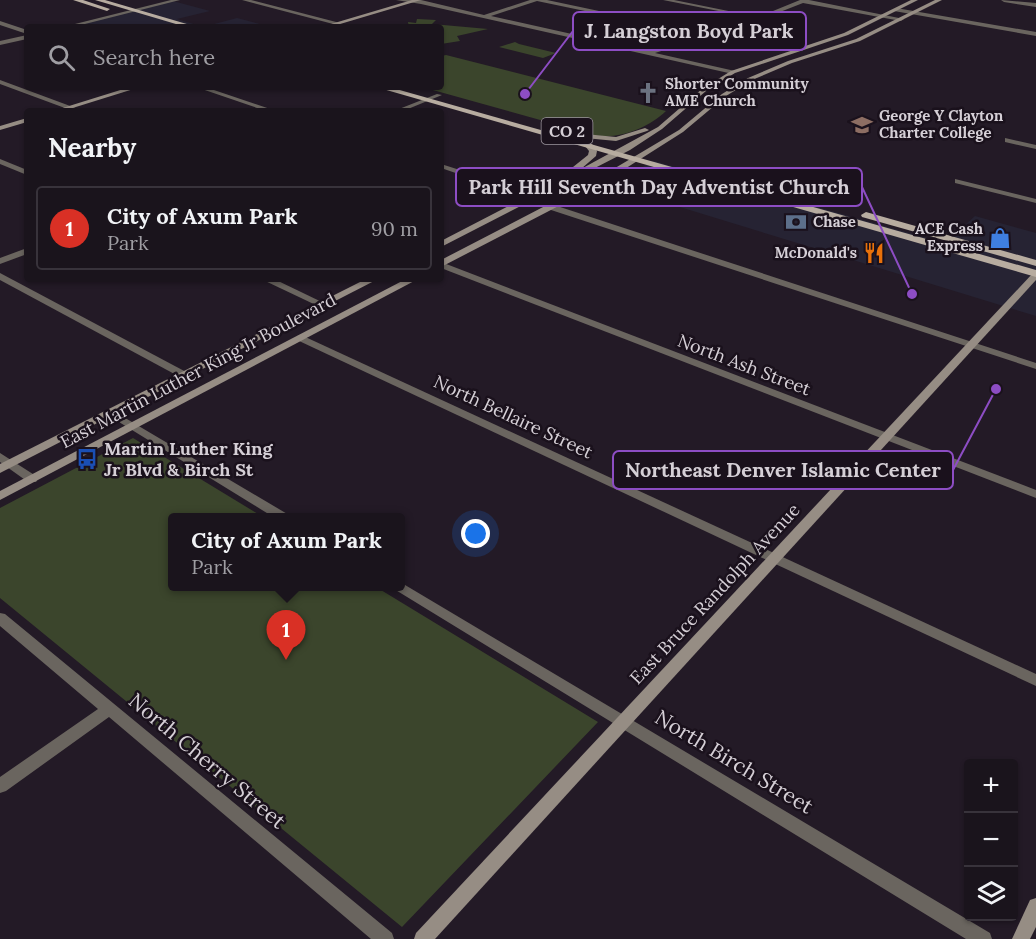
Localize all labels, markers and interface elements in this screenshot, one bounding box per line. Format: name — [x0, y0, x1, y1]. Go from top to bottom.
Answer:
callout: J. Langston Boyd Park — [573, 12, 806, 50]
text: J. Langston Boyd Park — [585, 18, 794, 43]
search box — [24, 24, 444, 90]
icon: search — [45, 41, 78, 74]
text: Search here — [93, 43, 215, 71]
place label: Shorter Community AME Church — [665, 74, 810, 110]
church icon: Shorter Community AME Church — [636, 81, 660, 105]
place label: George Y Clayton Charter College — [879, 106, 1004, 142]
school or university icon: George Y Clayton Charter College — [850, 113, 874, 137]
road number: CO 2 — [542, 118, 592, 144]
text: Nearby — [48, 131, 136, 164]
callout: Park Hill Seventh Day Adventist Church — [456, 168, 862, 206]
text: Park Hill Seventh Day Adventist Church — [468, 174, 850, 199]
text: City of Axum Park — [107, 202, 298, 230]
bank icon: Chase — [784, 210, 808, 234]
place label: Chase — [813, 212, 856, 231]
text: 1 — [65, 216, 74, 241]
text: 90 m — [371, 216, 418, 241]
place label: ACE Cash Express — [915, 219, 984, 255]
shop icon: ACE Cash Express — [988, 226, 1012, 250]
text: Park — [107, 230, 149, 255]
restaurant icon: McDonald's — [862, 241, 886, 265]
place label: McDonald's — [774, 243, 857, 262]
street label: East Martin Luther King Jr Boulevard — [56, 288, 340, 453]
street label: North Ash Street — [674, 329, 814, 400]
street label: North Bellaire Street — [430, 370, 596, 463]
place label: Martin Luther King Jr Blvd & Birch St — [104, 437, 274, 481]
bus stop icon: Martin Luther King Jr Blvd & Birch St — [75, 447, 99, 471]
callout: Northeast Denver Islamic Center — [613, 451, 953, 489]
text: Northeast Denver Islamic Center — [625, 457, 941, 482]
street label: East Bruce Randolph Avenue — [625, 498, 805, 689]
popup — [168, 513, 405, 591]
your location — [461, 519, 490, 548]
text: City of Axum Park — [191, 526, 382, 554]
text: Park — [191, 554, 233, 579]
pin: 1 — [266, 610, 306, 660]
street label: North Cherry Street — [123, 687, 292, 835]
street label: North Birch Street — [650, 704, 819, 820]
map controls — [964, 759, 1018, 921]
button: + — [964, 759, 1018, 813]
button: − — [964, 813, 1018, 867]
button: layers — [964, 867, 1018, 921]

